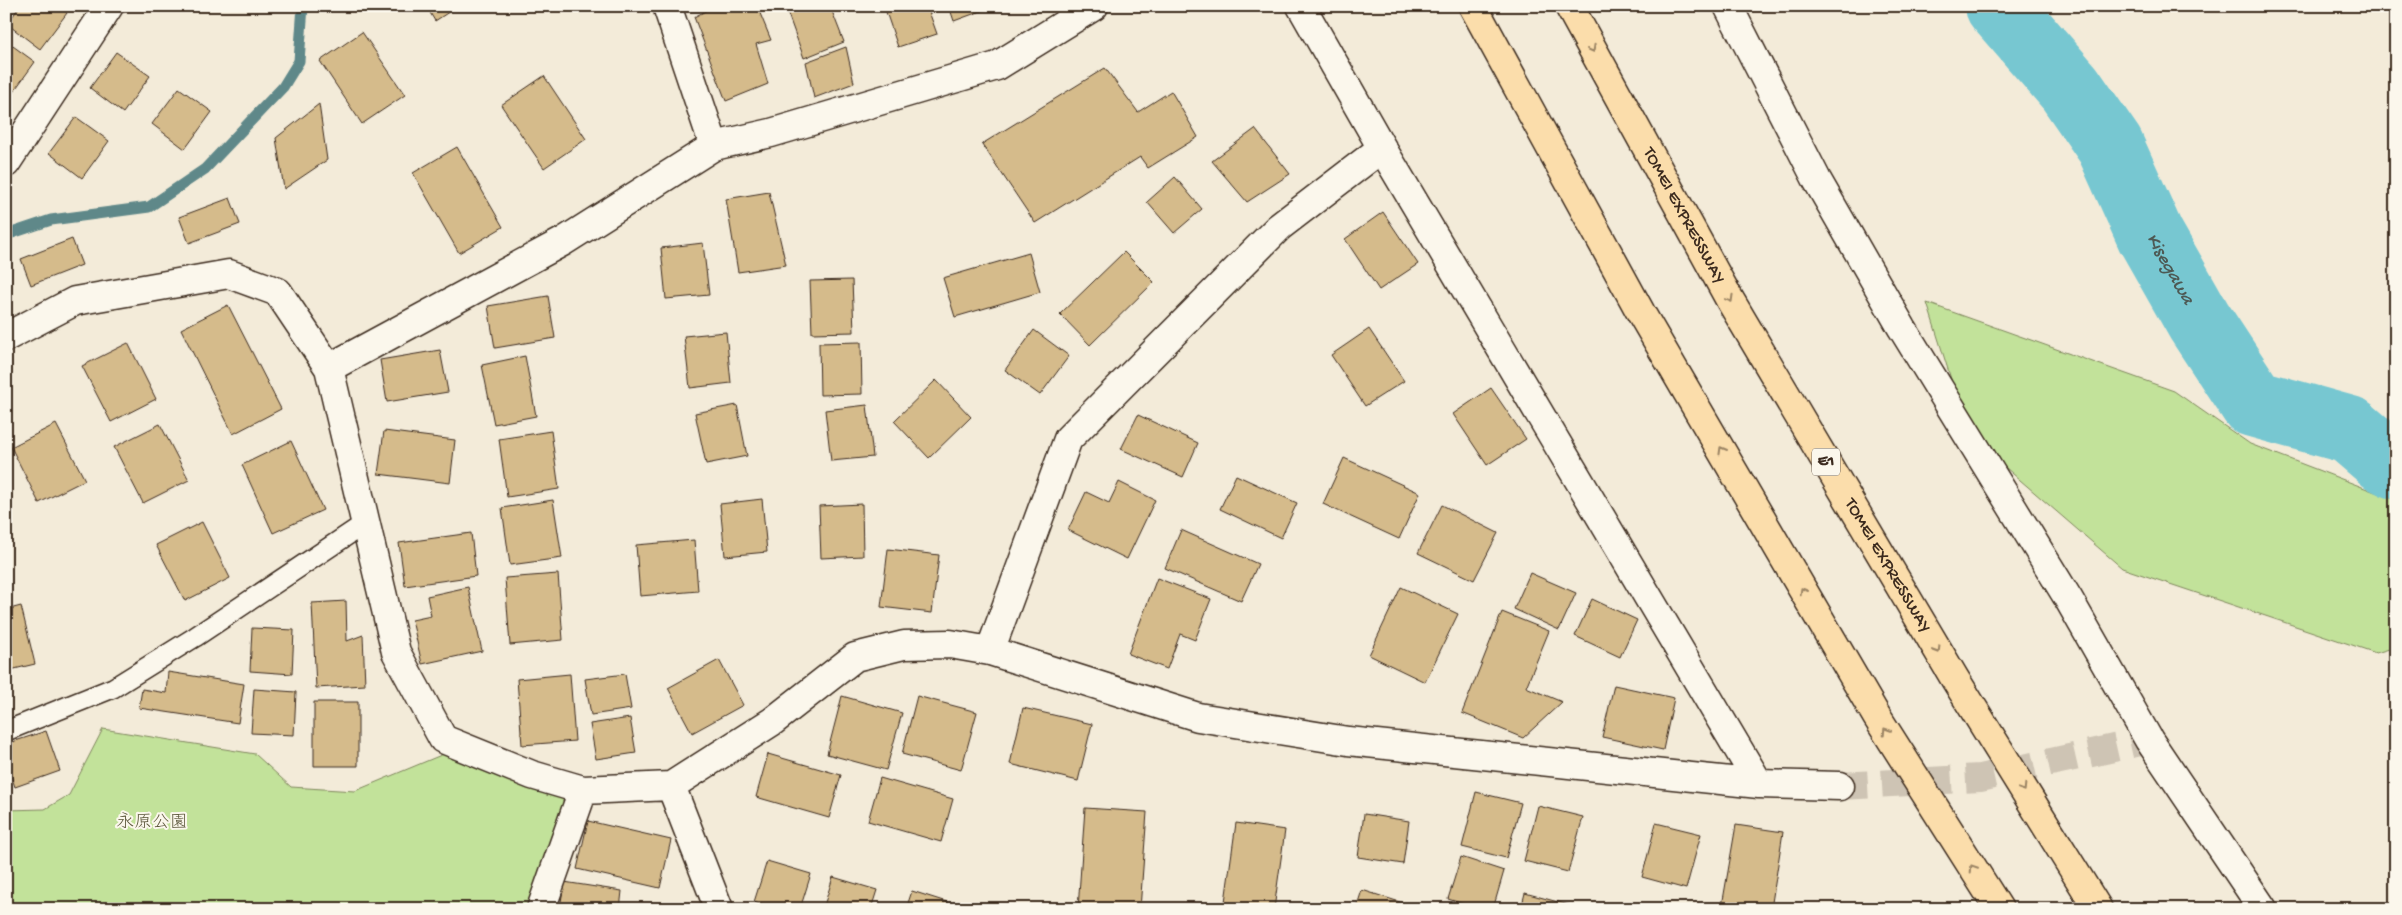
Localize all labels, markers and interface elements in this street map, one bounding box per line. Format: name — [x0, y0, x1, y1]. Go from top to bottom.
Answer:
one-way arrow — [1586, 44, 1596, 53]
street label: TOMEI EXPRESSWAY — [1637, 143, 1730, 288]
water label: Kisegawa — [2140, 230, 2200, 310]
one-way arrow — [1723, 293, 1733, 302]
one-way arrow — [1718, 447, 1728, 456]
road number: E1 — [1812, 448, 1840, 476]
street label: TOMEI EXPRESSWAY — [1839, 494, 1936, 636]
one-way arrow — [1800, 587, 1810, 596]
one-way arrow — [1931, 644, 1941, 653]
one-way arrow — [1882, 727, 1892, 736]
one-way arrow — [2016, 782, 2026, 791]
park label: 永原公園 — [116, 812, 188, 834]
one-way arrow — [1970, 864, 1979, 873]

